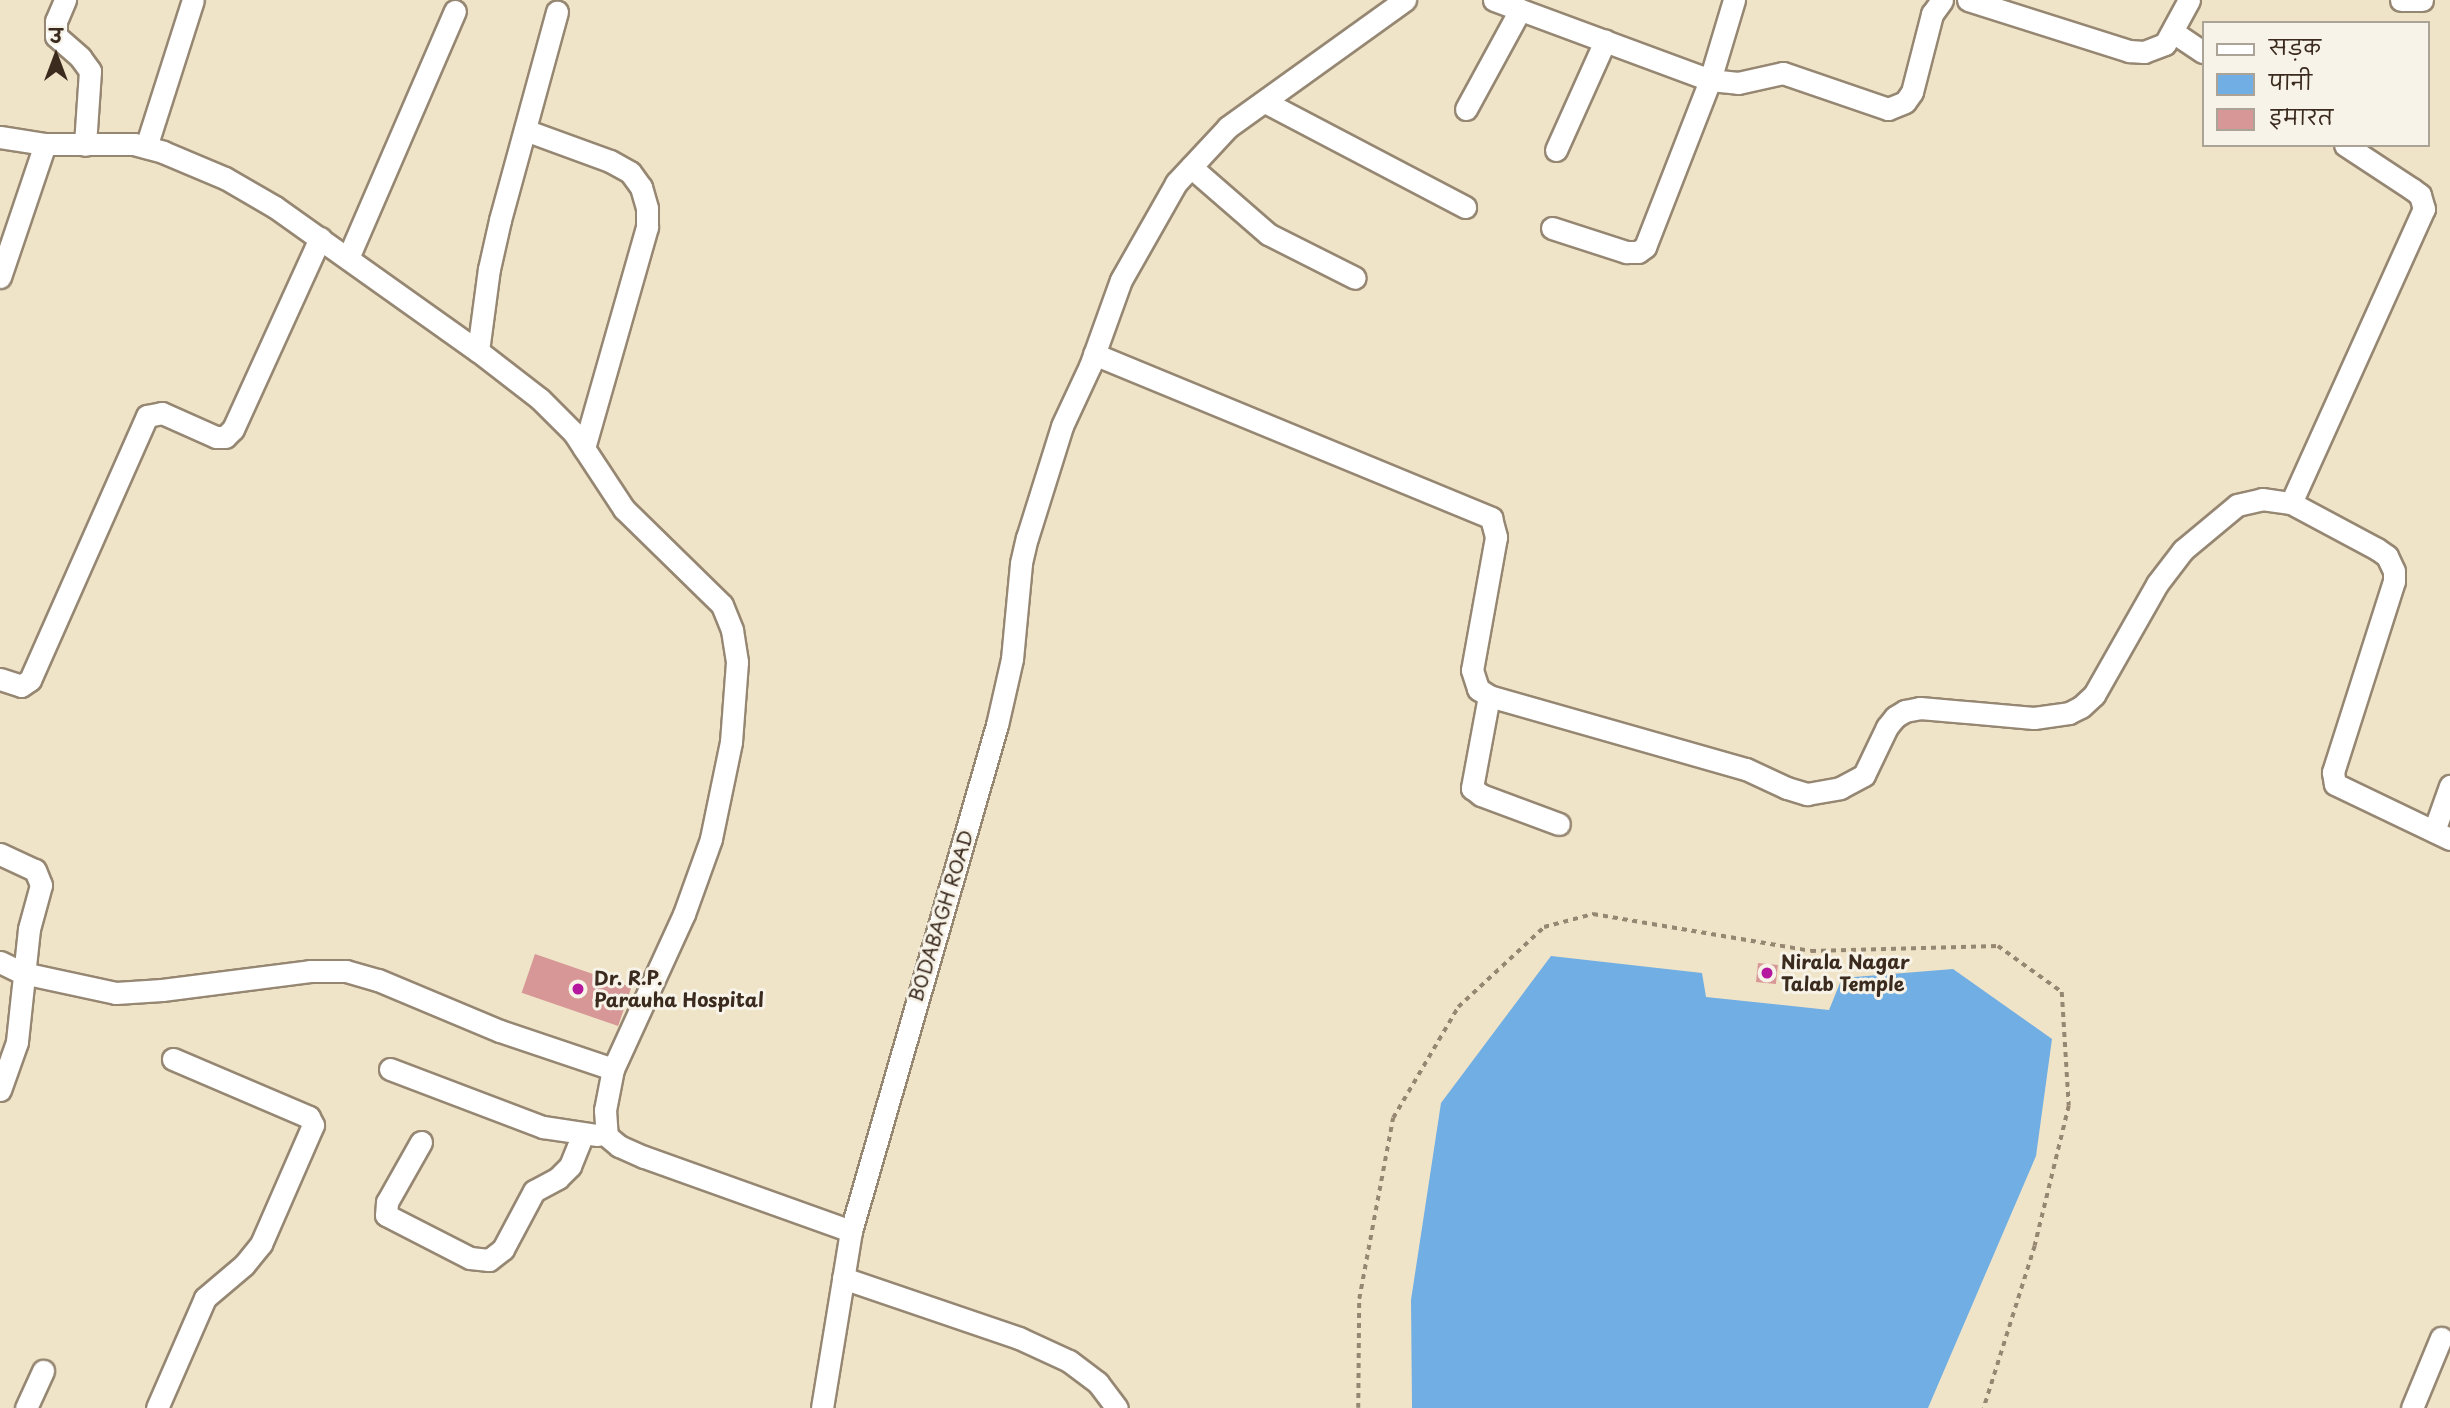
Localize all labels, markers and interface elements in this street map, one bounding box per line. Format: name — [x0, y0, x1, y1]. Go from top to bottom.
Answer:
north arrow — [21, 21, 91, 91]
text: उ — [50, 21, 62, 49]
legend — [2202, 21, 2429, 147]
text: सड़क — [2269, 30, 2321, 62]
text: पानी — [2269, 65, 2312, 97]
text: इमारत — [2269, 100, 2333, 132]
street label: BODABAGH ROAD — [904, 827, 978, 1005]
place label: Nirala Nagar Talab Temple — [1781, 951, 1910, 995]
marker: Nirala Nagar Talab Temple — [1759, 965, 1775, 981]
place label: Dr. R.P. Parauha Hospital — [594, 967, 764, 1011]
marker: Dr. R.P. Parauha Hospital — [568, 979, 588, 999]

